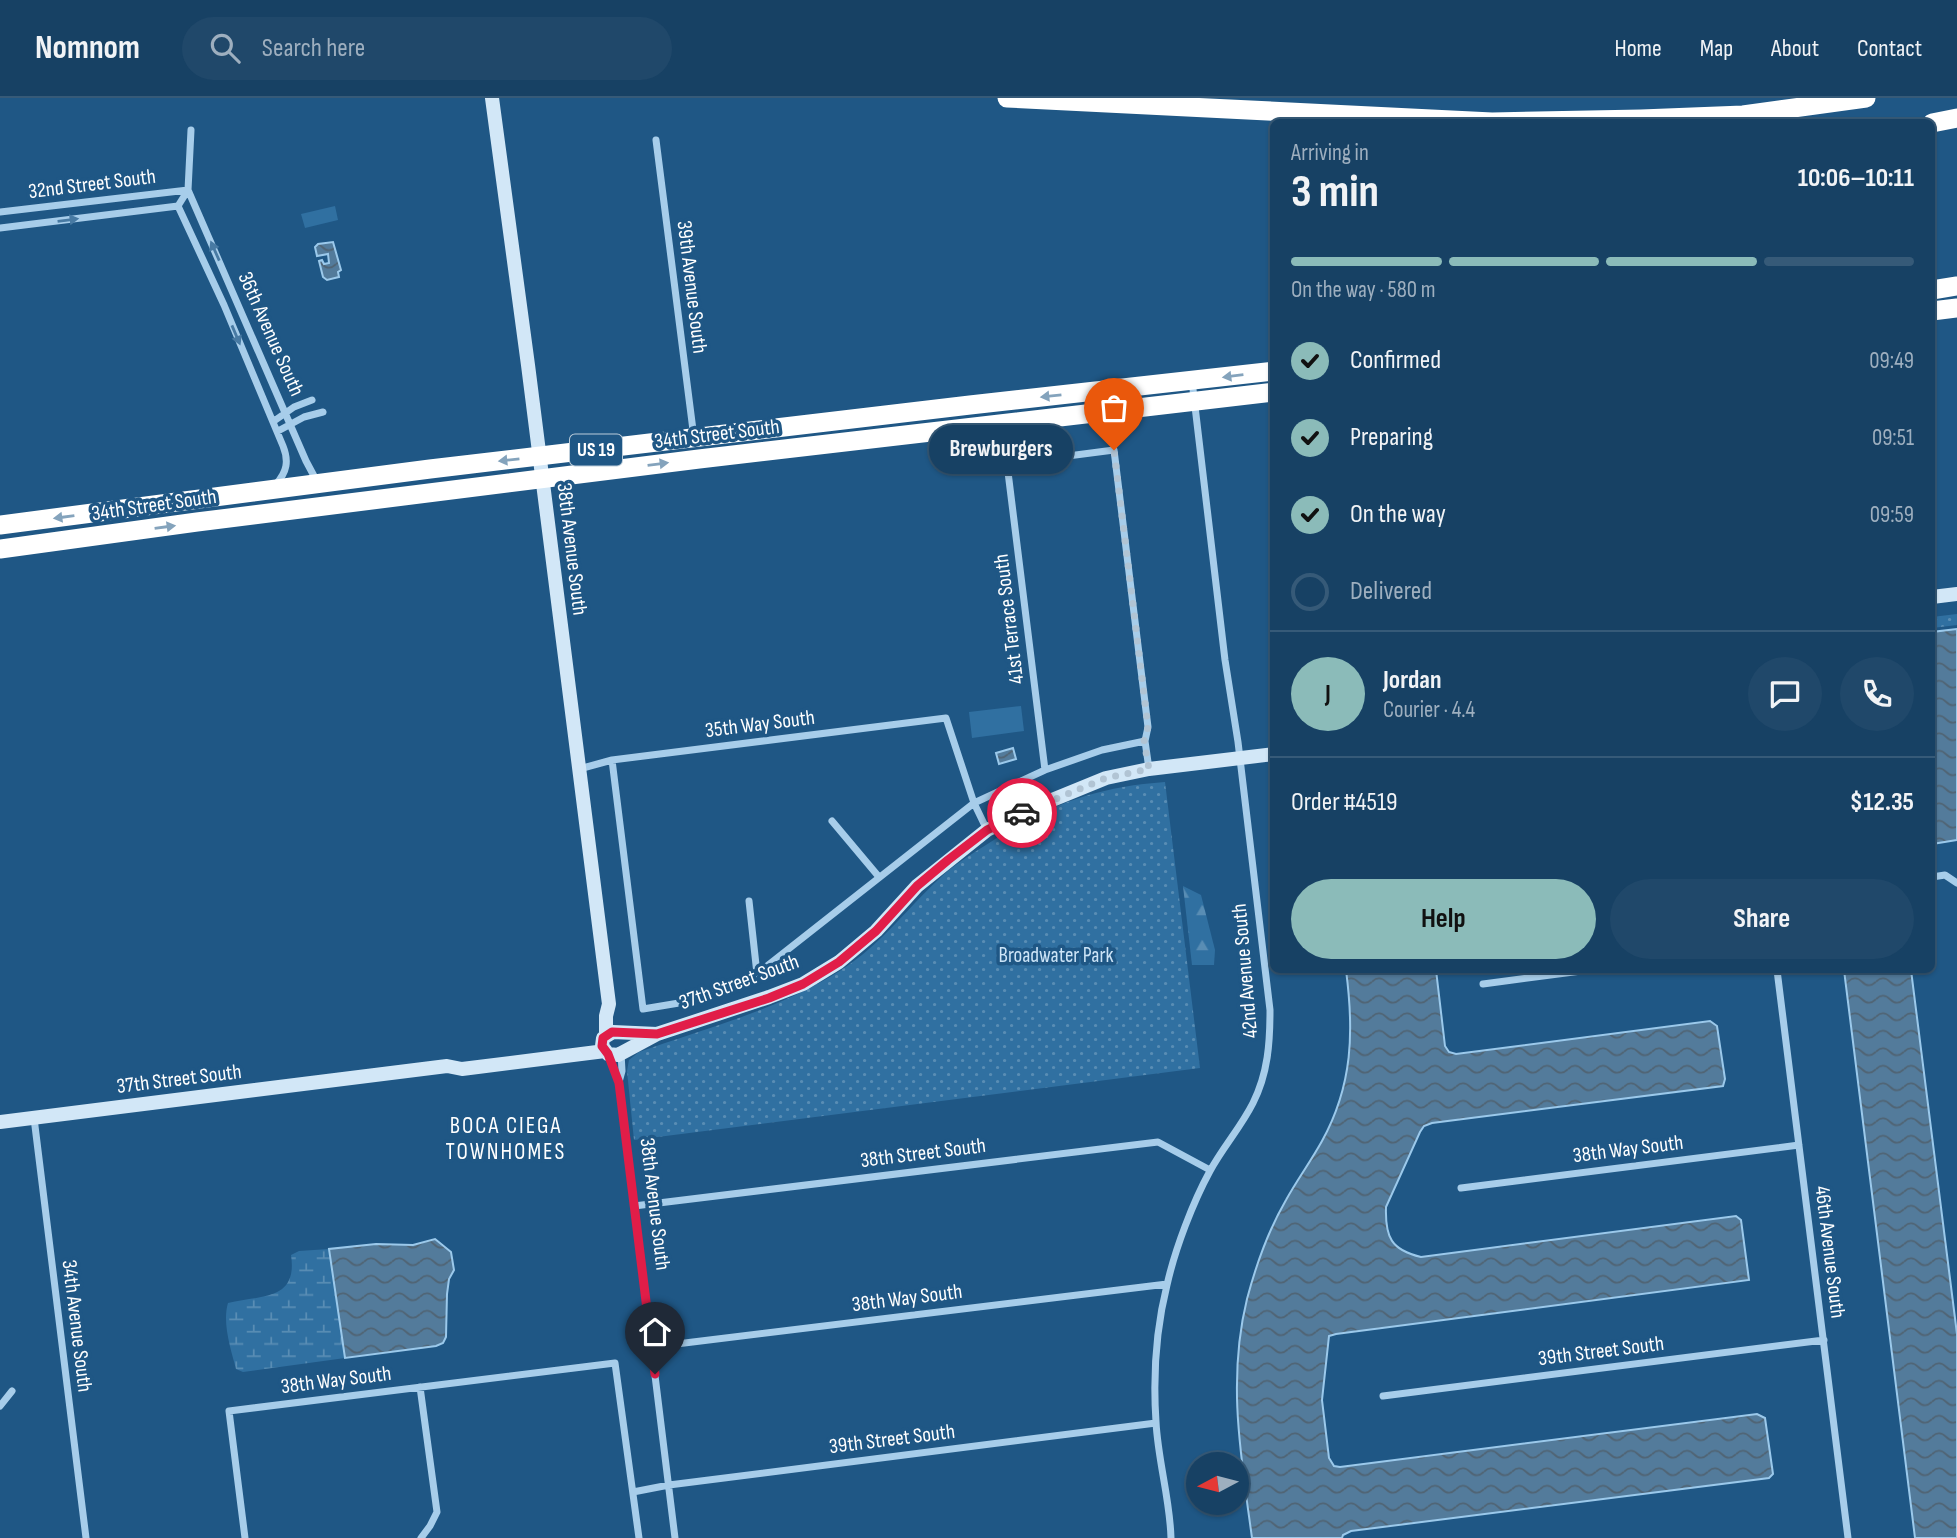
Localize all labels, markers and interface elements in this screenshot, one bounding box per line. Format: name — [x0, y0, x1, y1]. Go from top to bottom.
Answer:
search box — [182, 17, 672, 80]
text: Nomnom — [35, 28, 140, 68]
icon: search — [206, 29, 244, 67]
text: Search here — [262, 33, 365, 64]
text: Home — [1614, 34, 1662, 63]
text: Map — [1700, 34, 1733, 63]
text: About — [1771, 34, 1819, 63]
text: Contact — [1857, 34, 1922, 63]
text: Arriving in — [1291, 139, 1369, 167]
text: 10:06–10:11 — [1798, 163, 1914, 194]
street label: 32nd Street South — [27, 164, 157, 204]
text: 3 min — [1291, 165, 1379, 220]
one-way arrow — [57, 214, 79, 225]
street label: 39th Avenue South — [671, 219, 713, 355]
one-way arrow — [209, 241, 221, 261]
street label: 36th Avenue South — [232, 268, 310, 400]
text: On the way · 580 m — [1291, 276, 1436, 304]
one-way arrow — [230, 325, 242, 345]
icon: check — [1291, 342, 1329, 380]
text: Confirmed — [1350, 345, 1441, 376]
text: 09:49 — [1869, 347, 1914, 375]
one-way arrow — [1222, 370, 1244, 381]
pin — [1084, 378, 1144, 450]
icon: bag — [1095, 389, 1133, 427]
one-way arrow — [1040, 391, 1062, 402]
street label: 34th Street South — [653, 414, 781, 454]
icon: check — [1291, 419, 1329, 457]
text: Preparing — [1350, 422, 1433, 453]
text: 09:51 — [1872, 424, 1914, 452]
callout: Brewburgers — [928, 426, 1072, 474]
road number: US 19 — [570, 434, 622, 466]
text: Brewburgers — [949, 435, 1053, 463]
one-way arrow — [498, 455, 520, 466]
one-way arrow — [647, 458, 669, 469]
street label: 38th Avenue South — [551, 481, 593, 617]
street label: 34th Street South — [90, 484, 218, 526]
icon: check — [1291, 496, 1329, 534]
text: On the way — [1350, 499, 1446, 530]
text: 09:59 — [1870, 501, 1914, 529]
one-way arrow — [53, 511, 75, 522]
one-way arrow — [154, 521, 176, 532]
street label: 41st Terrace South — [989, 553, 1029, 685]
text: Delivered — [1350, 576, 1432, 607]
button: chat — [1748, 657, 1822, 731]
button: phone — [1840, 657, 1914, 731]
text: Jordan — [1383, 665, 1441, 696]
text: J — [1325, 679, 1331, 710]
text: Courier · 4.4 — [1383, 696, 1475, 724]
street label: 35th Way South — [704, 705, 816, 743]
courier — [987, 778, 1057, 848]
text: Order #4519 — [1291, 787, 1398, 818]
text: $12.35 — [1850, 787, 1914, 818]
icon: car — [1003, 794, 1041, 832]
button: Help — [1291, 879, 1596, 959]
button: Share — [1610, 879, 1914, 959]
street label: 42nd Avenue South — [1227, 903, 1263, 1039]
park label: Broadwater Park — [999, 943, 1113, 968]
street label: 37th Street South — [676, 949, 802, 1015]
street label: 37th Street South — [115, 1059, 243, 1099]
district label: BOCA CIEGA TOWNHOMES — [446, 1112, 566, 1166]
street label: 38th Way South — [1571, 1130, 1685, 1168]
street label: 38th Street South — [859, 1133, 987, 1173]
street label: 38th Avenue South — [634, 1136, 676, 1272]
street label: 46th Avenue South — [1809, 1184, 1851, 1320]
street label: 34th Avenue South — [56, 1259, 98, 1393]
street label: 38th Way South — [850, 1279, 964, 1317]
pin — [625, 1302, 685, 1374]
icon: home — [636, 1313, 674, 1351]
street label: 39th Street South — [1537, 1331, 1665, 1371]
street label: 38th Way South — [279, 1361, 393, 1399]
street label: 39th Street South — [828, 1419, 956, 1459]
north arrow — [1186, 1452, 1250, 1516]
map controls — [1186, 1452, 1249, 1515]

